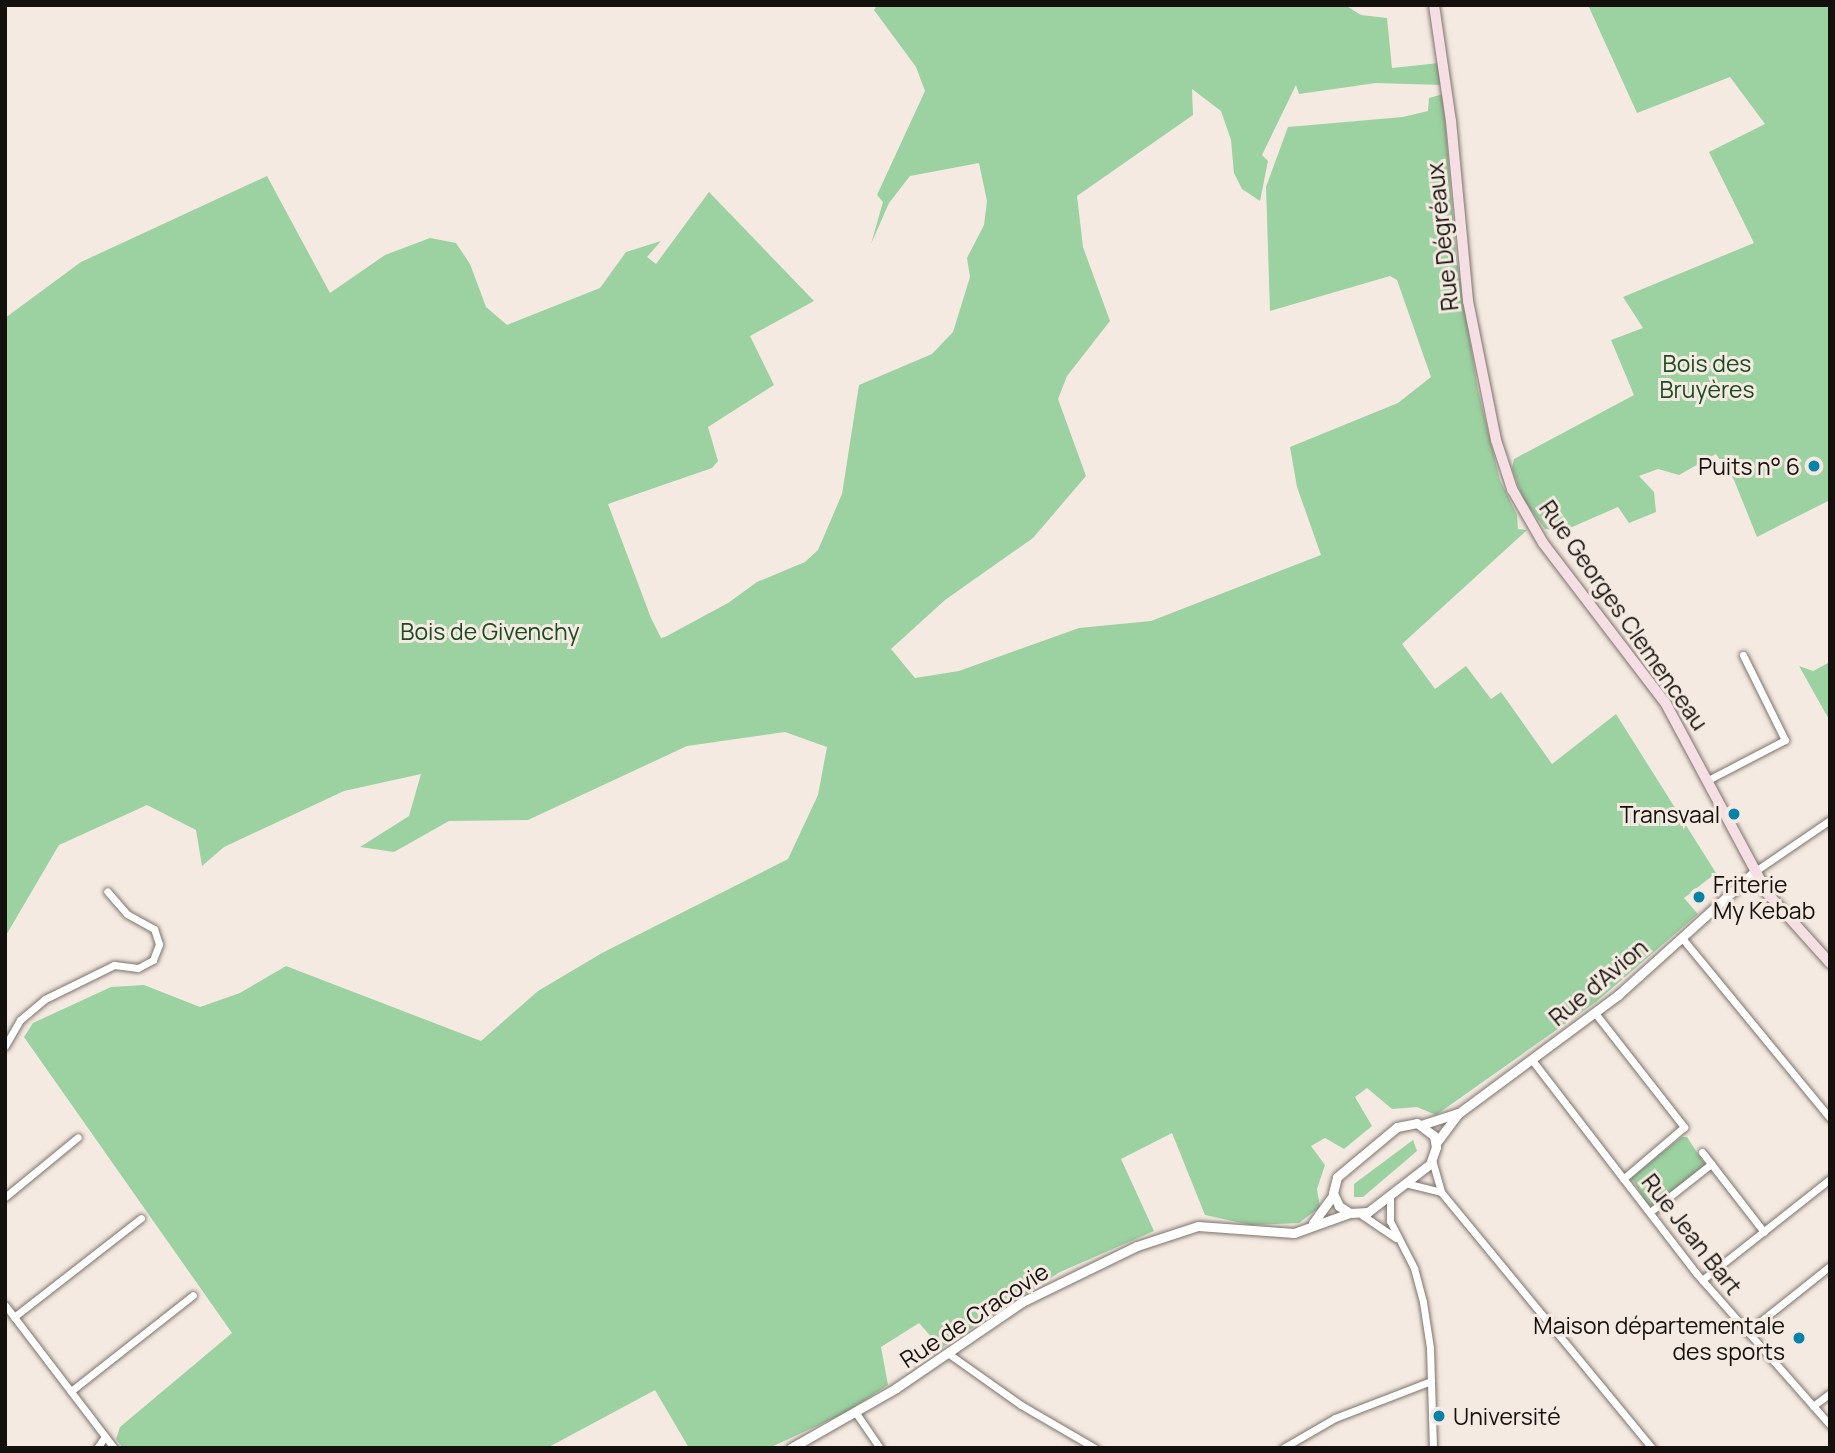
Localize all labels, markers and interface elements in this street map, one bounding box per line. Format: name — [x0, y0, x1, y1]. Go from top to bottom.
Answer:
street label: Rue Dégréaux — [1420, 162, 1464, 312]
park label: Bois des Bruyères — [1659, 349, 1755, 403]
place label: Puits n° 6 — [1698, 452, 1800, 480]
marker: Puits n° 6 — [1806, 458, 1822, 474]
street label: Rue Georges Clemenceau — [1534, 495, 1714, 735]
park label: Bois de Givenchy — [400, 617, 580, 645]
place label: Transvaal — [1620, 800, 1720, 828]
marker: Transvaal — [1726, 806, 1742, 822]
place label: Friterie My Kebab — [1713, 870, 1815, 924]
marker: Friterie My Kebab — [1691, 889, 1707, 905]
street label: Rue d'Avion — [1543, 933, 1653, 1031]
street label: Rue Jean Bart — [1636, 1168, 1748, 1300]
street label: Rue de Cracovie — [895, 1257, 1053, 1373]
place label: Maison départementale des sports — [1533, 1311, 1785, 1365]
marker: Maison départementale des sports — [1791, 1330, 1807, 1346]
place label: Université — [1453, 1402, 1561, 1430]
marker: Université — [1431, 1408, 1447, 1424]

